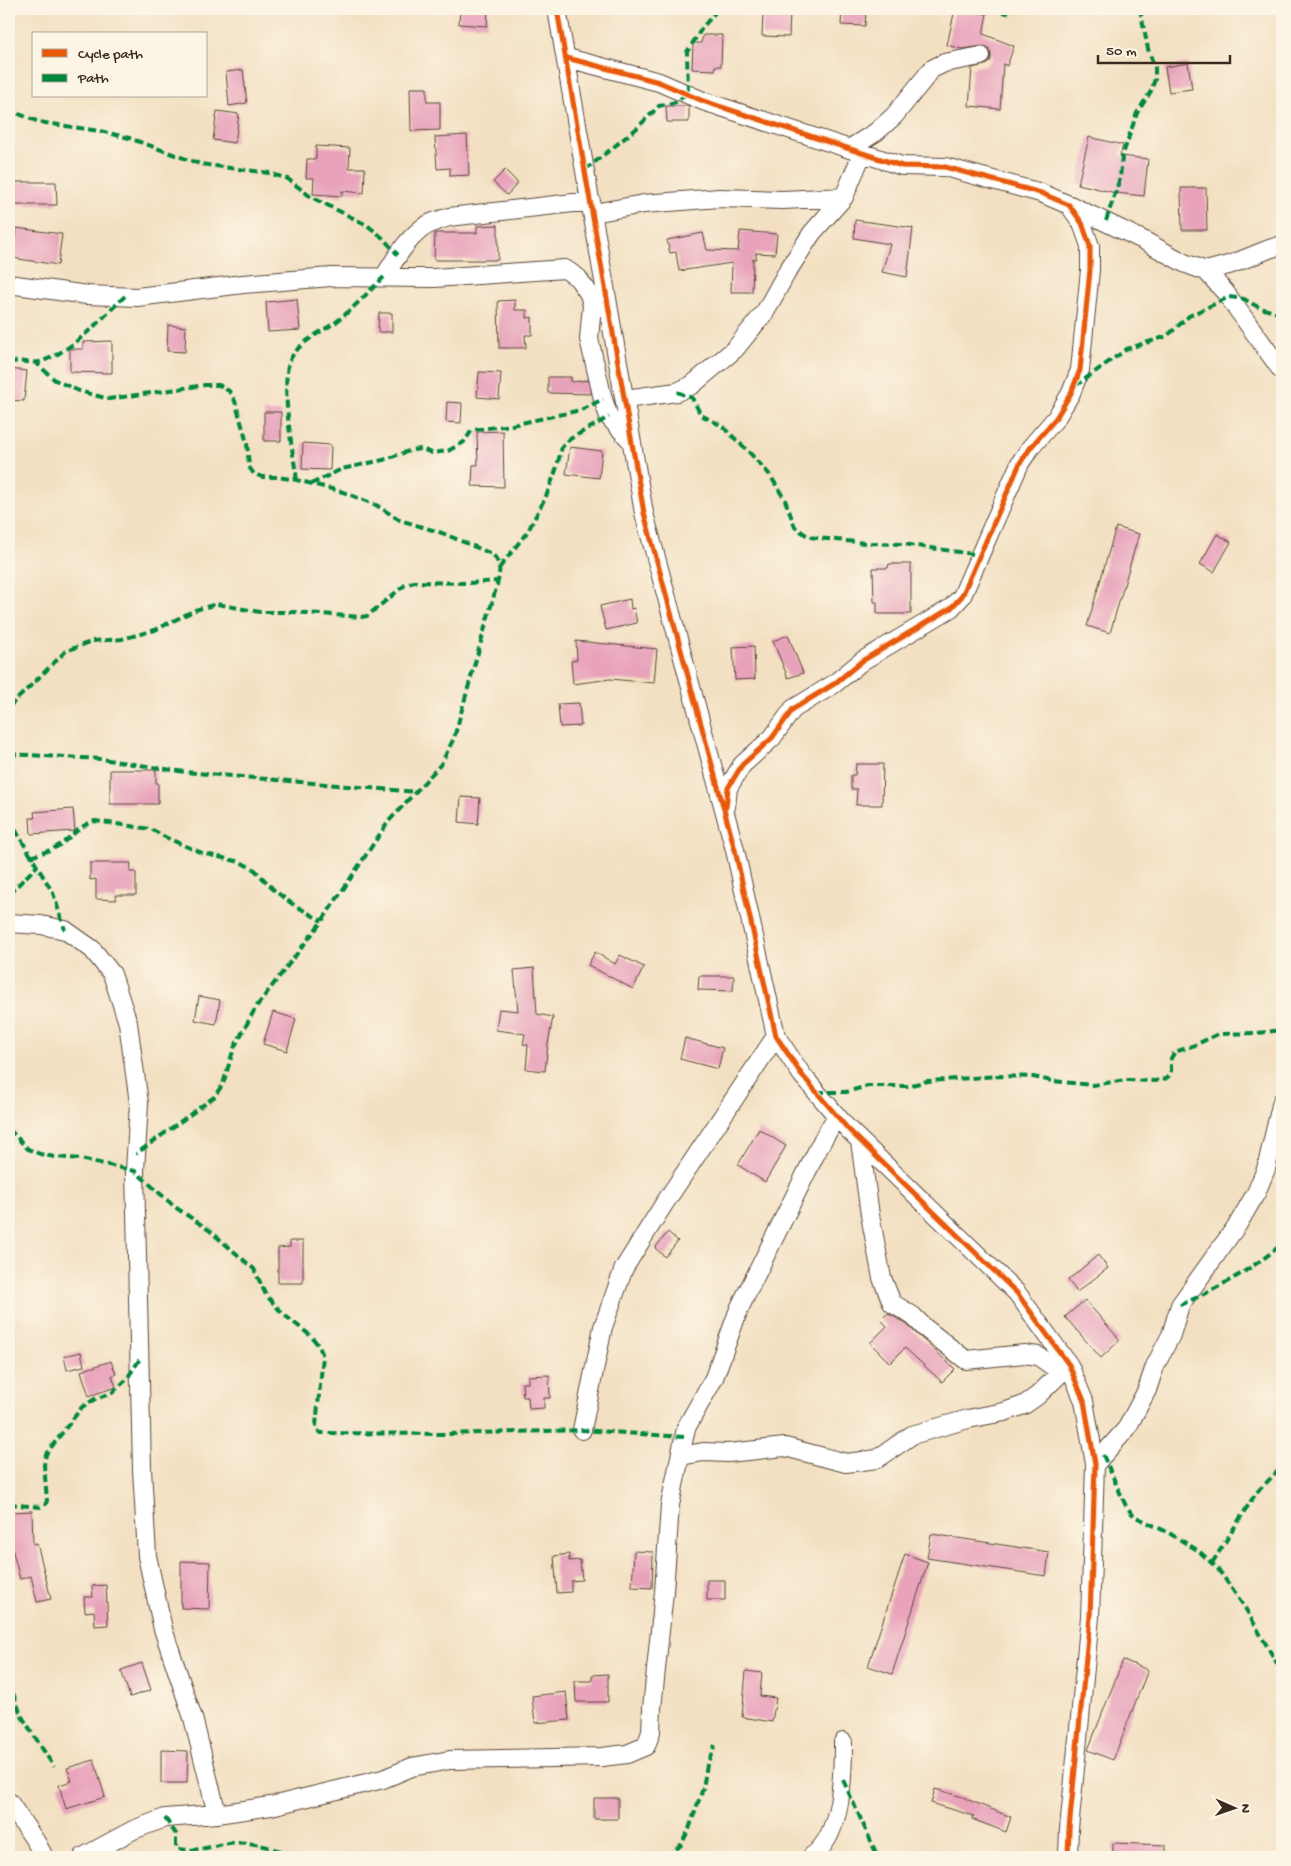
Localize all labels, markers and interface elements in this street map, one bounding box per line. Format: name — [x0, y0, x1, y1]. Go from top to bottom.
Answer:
legend — [32, 32, 208, 98]
scale bar — [1098, 32, 1231, 64]
text: 50 m — [1106, 43, 1137, 61]
text: Cycle path — [78, 46, 143, 64]
text: Path — [77, 70, 109, 88]
north arrow — [1208, 1784, 1258, 1834]
text: N — [1236, 1804, 1253, 1813]

